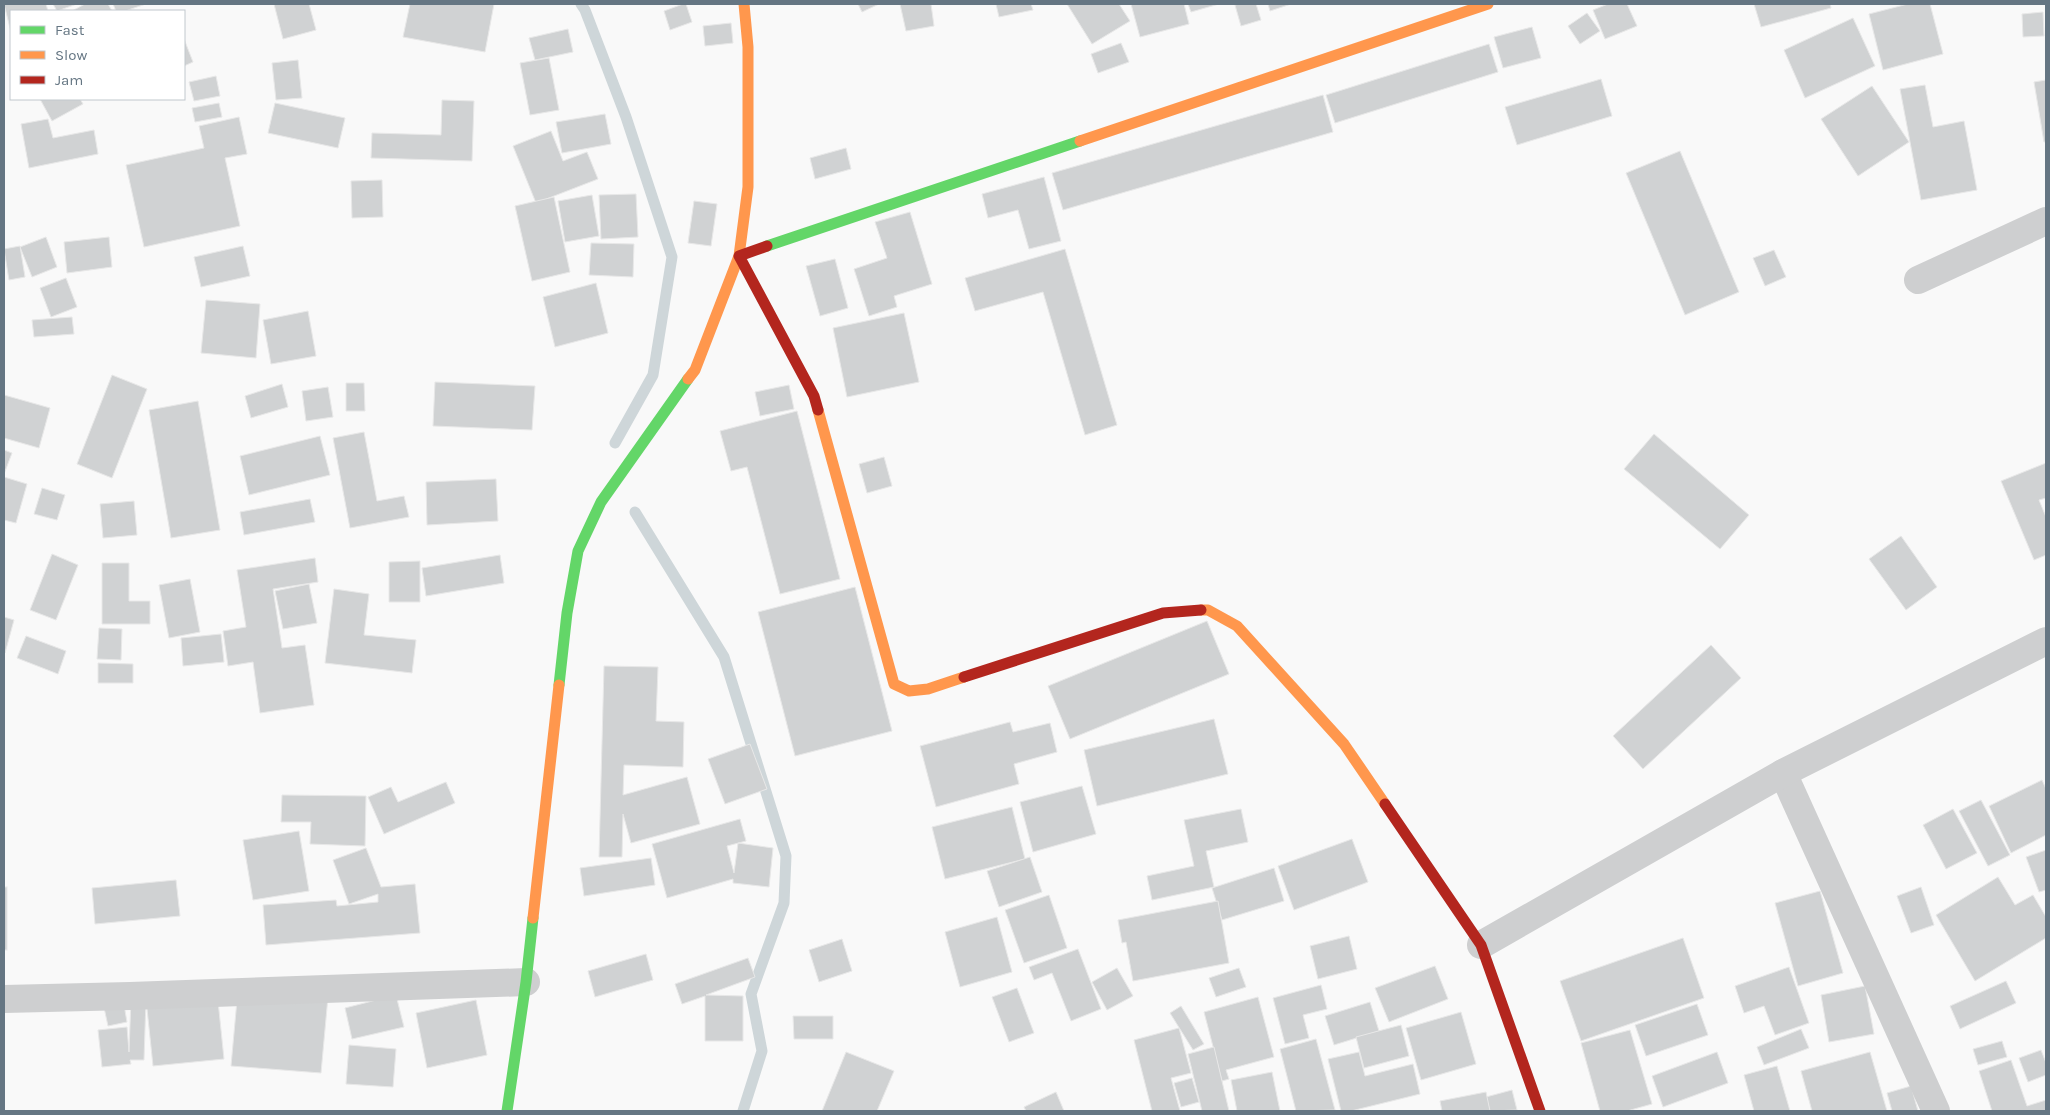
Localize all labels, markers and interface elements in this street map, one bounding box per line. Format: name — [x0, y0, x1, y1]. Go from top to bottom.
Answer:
legend — [10, 10, 185, 100]
text: Fast — [55, 21, 85, 39]
text: Slow — [55, 46, 87, 64]
text: Jam — [55, 71, 83, 89]

